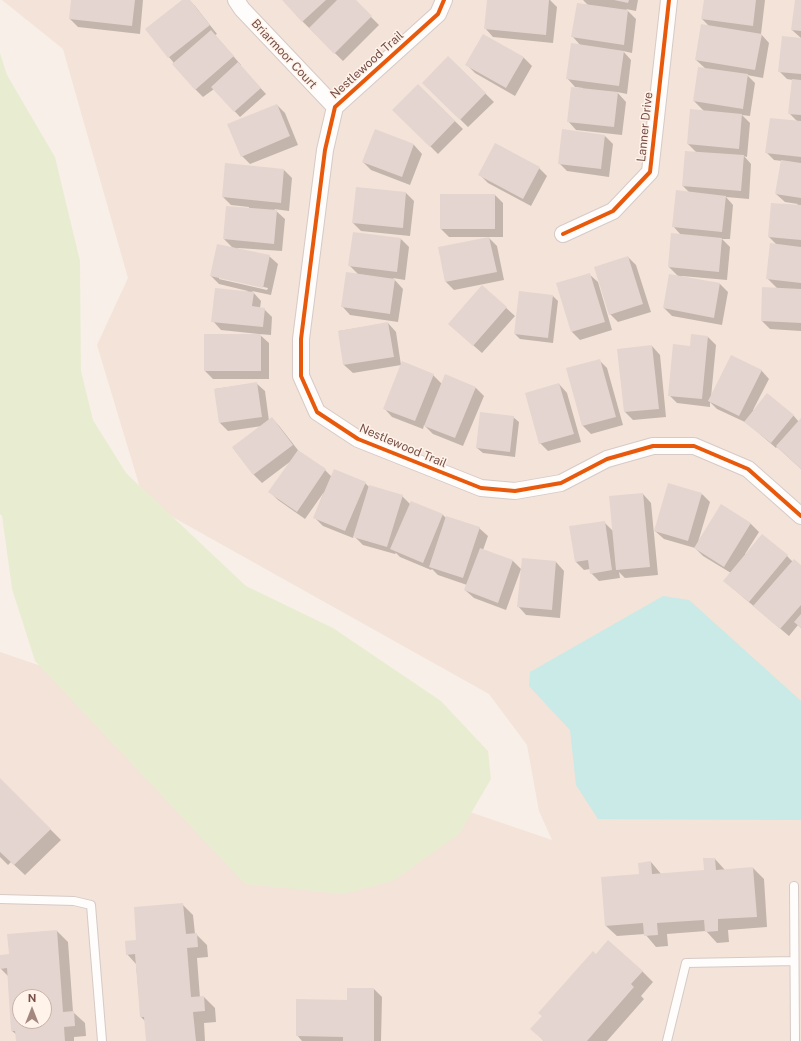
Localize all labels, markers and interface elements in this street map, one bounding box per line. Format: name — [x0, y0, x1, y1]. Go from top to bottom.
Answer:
street label: Briarmoor Court — [248, 16, 320, 92]
street label: Nestlewood Trail — [327, 28, 407, 102]
street label: Lanner Drive — [634, 91, 656, 163]
street label: Nestlewood Trail — [357, 421, 449, 471]
north arrow — [12, 989, 52, 1029]
text: N — [28, 992, 36, 1004]

